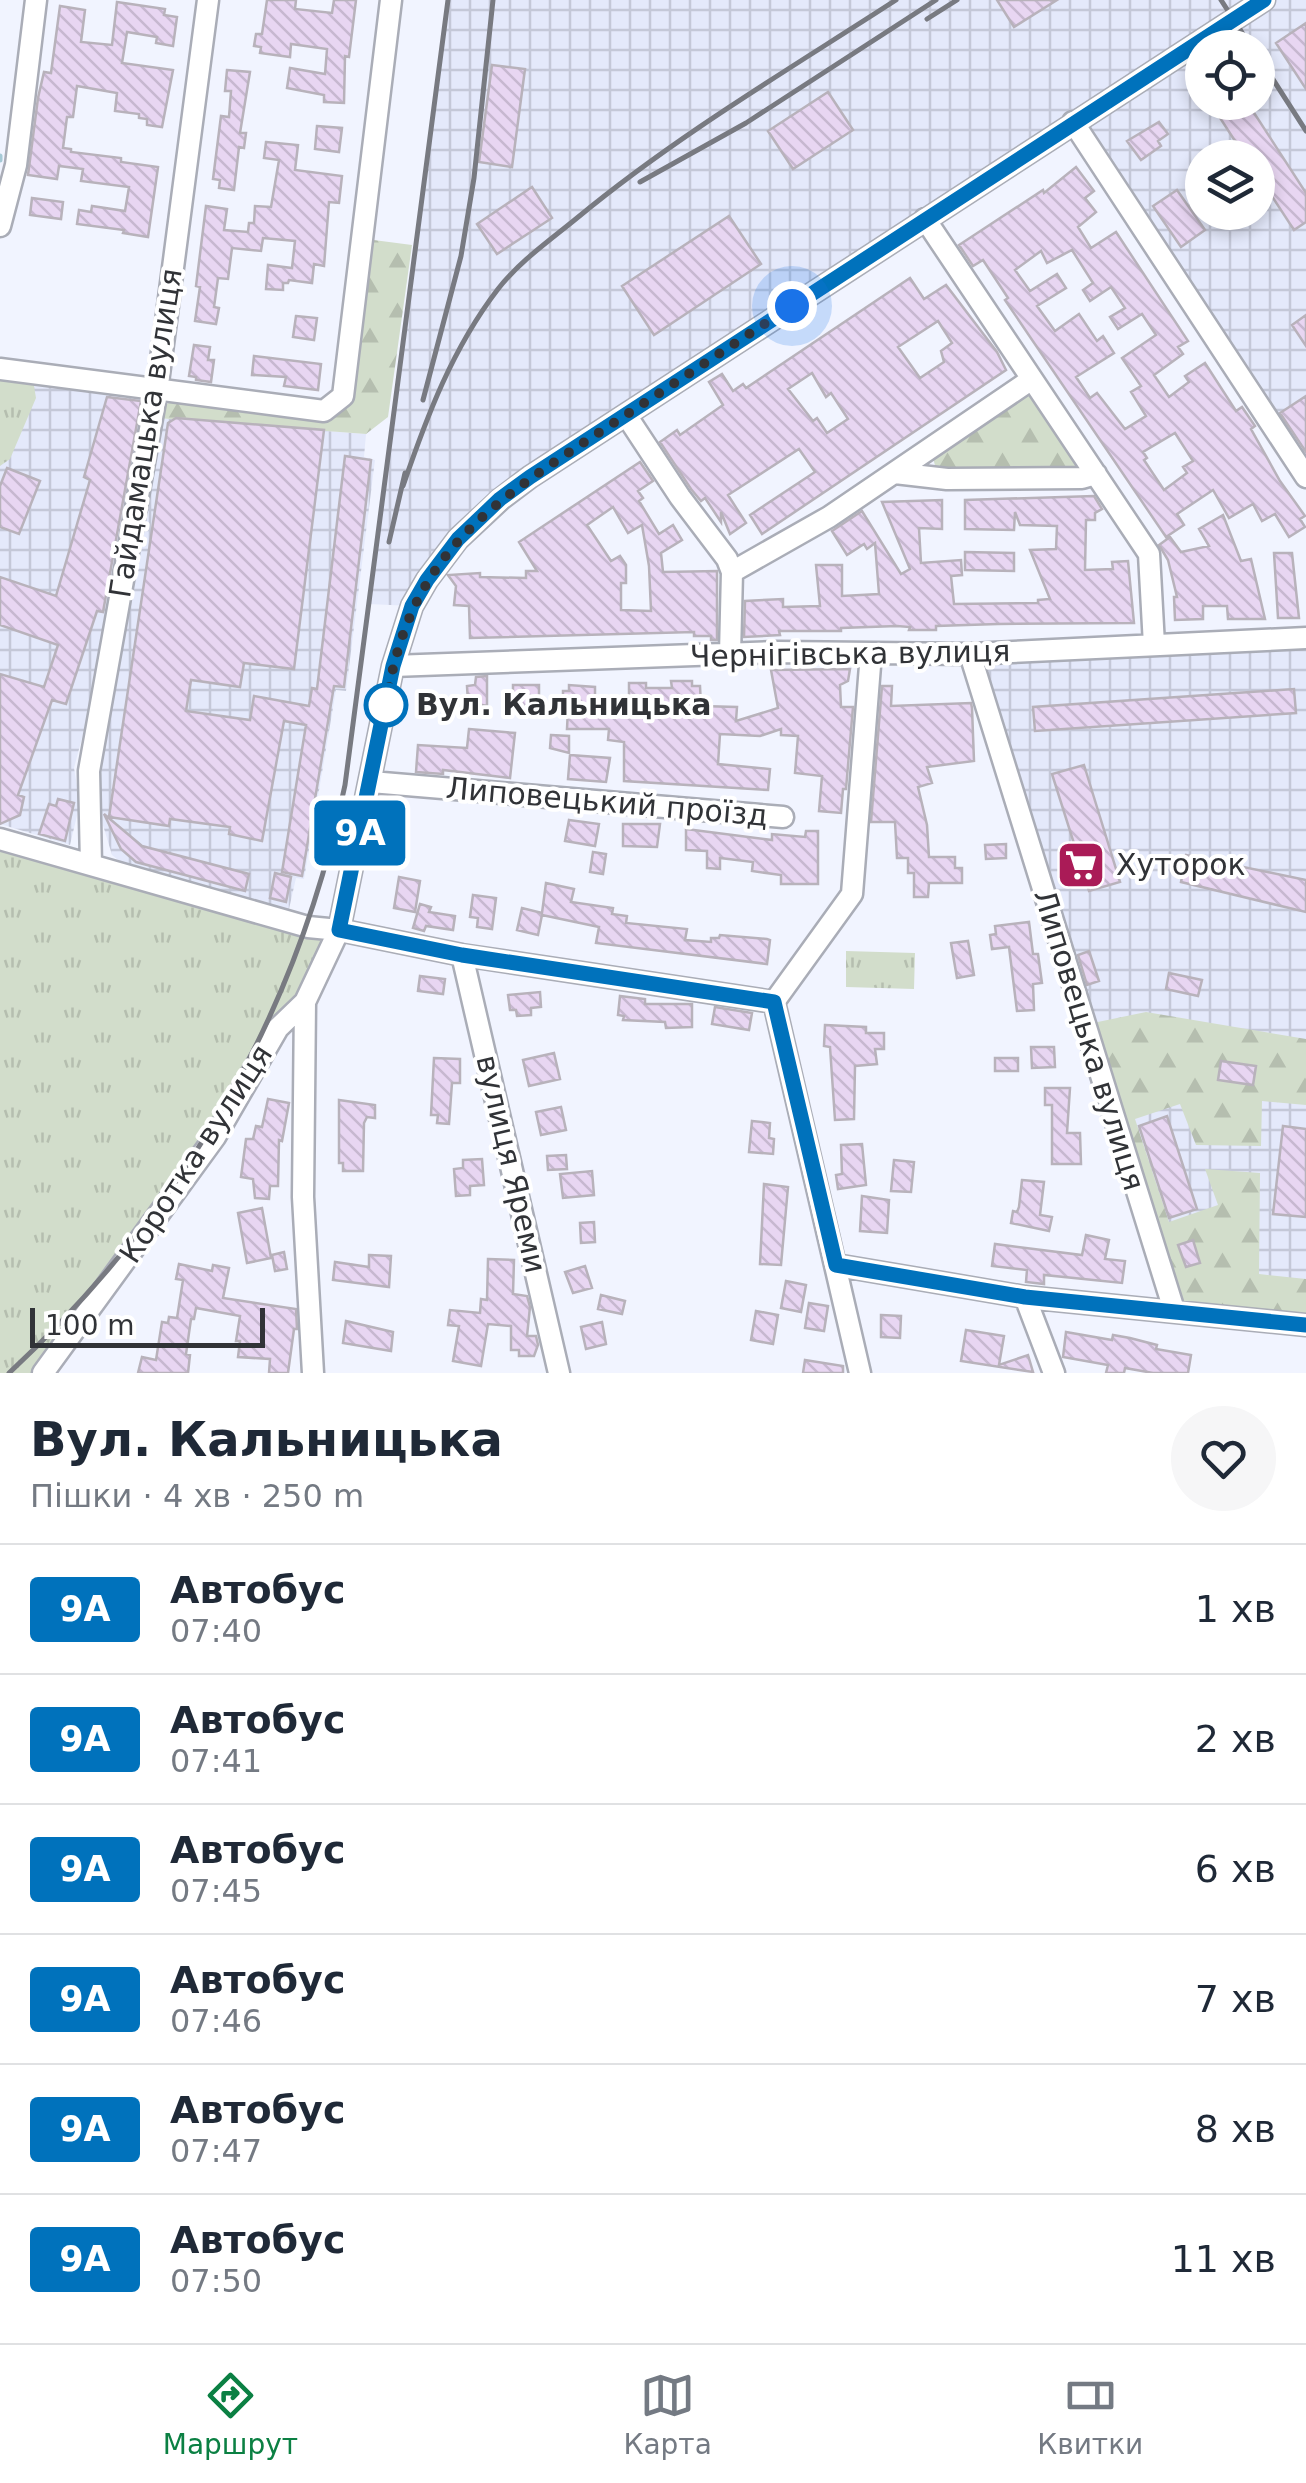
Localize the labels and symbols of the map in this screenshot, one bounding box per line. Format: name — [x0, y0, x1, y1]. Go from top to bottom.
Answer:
street label: Гайдамацька вулиця — [102, 266, 189, 600]
your location — [767, 281, 817, 331]
street label: Чернігівська вулиця — [689, 633, 1011, 674]
marker: Вул. Кальницька — [365, 684, 407, 726]
place label: Вул. Кальницька — [416, 687, 712, 722]
street label: Липовецький проїзд — [445, 770, 769, 833]
line badge: 9А — [315, 800, 405, 866]
supermarket icon: Хуторок — [1055, 839, 1107, 891]
place label: Хуторок — [1116, 847, 1246, 882]
street label: Липовецька вулиця — [1027, 885, 1152, 1195]
street label: Коротка вулиця — [112, 1038, 279, 1269]
street label: вулиця Яреми — [469, 1052, 554, 1276]
scale bar — [30, 1303, 265, 1348]

